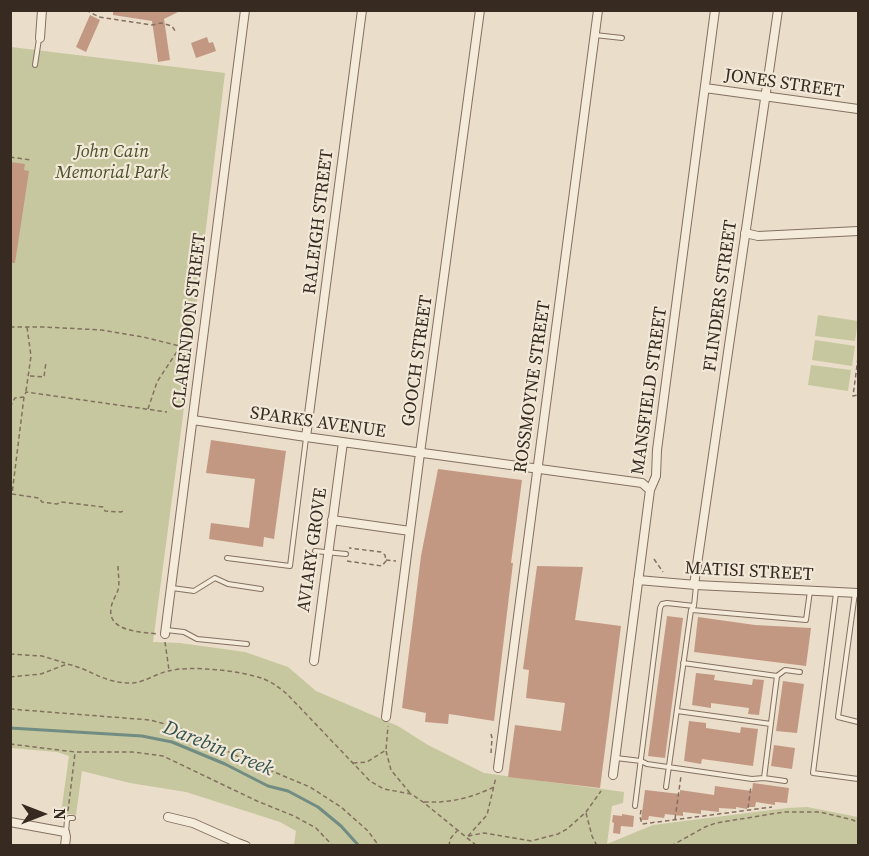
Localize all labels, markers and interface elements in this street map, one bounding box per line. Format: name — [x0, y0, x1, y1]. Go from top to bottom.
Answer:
street label: JONES STREET — [723, 65, 845, 103]
park label: John Cain Memorial Park — [56, 141, 168, 184]
street label: RALEIGH STREET — [299, 148, 339, 296]
street label: FLINDERS STREET — [700, 219, 742, 373]
street label: CLARENDON STREET — [169, 232, 211, 410]
street label: GOOCH STREET — [398, 294, 438, 428]
street label: ROSSMOYNE STREET — [510, 300, 556, 474]
street label: MANSFIELD STREET — [628, 306, 672, 476]
street label: SPARKS AVENUE — [249, 403, 387, 443]
street label: AVIARY GROVE — [294, 486, 332, 614]
street label: MATISI STREET — [684, 558, 814, 586]
water label: Darebin Creek — [159, 716, 277, 782]
north arrow — [12, 784, 72, 844]
text: N — [49, 808, 71, 820]

